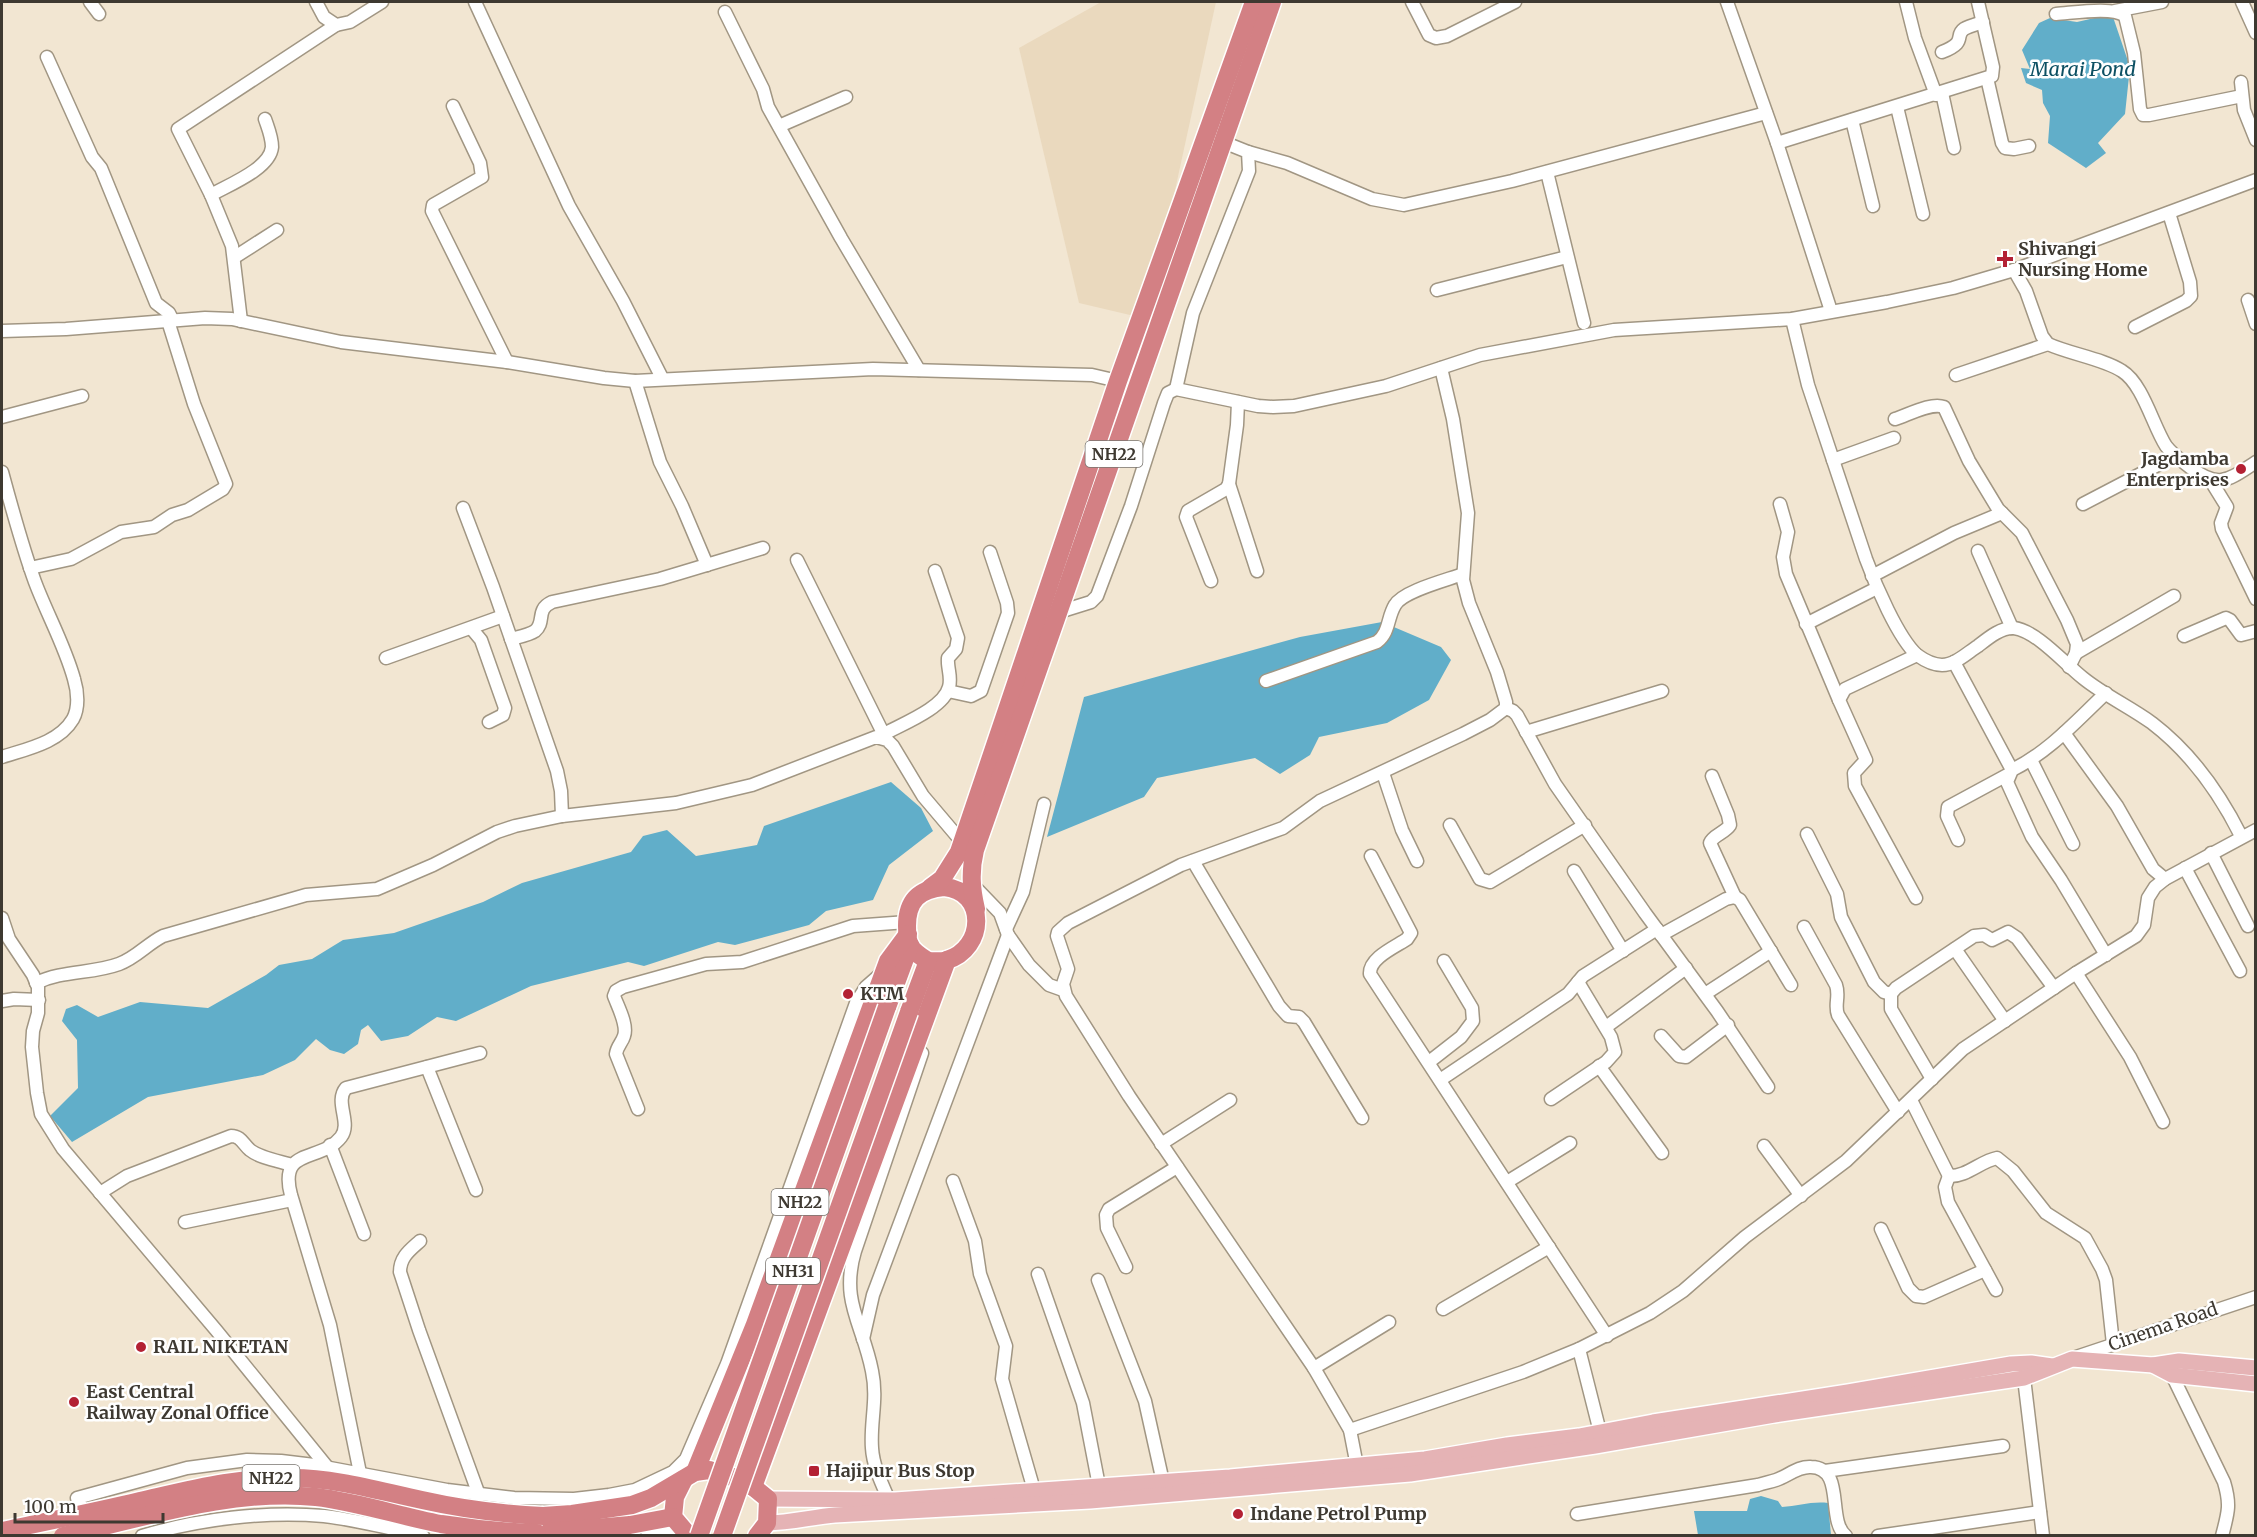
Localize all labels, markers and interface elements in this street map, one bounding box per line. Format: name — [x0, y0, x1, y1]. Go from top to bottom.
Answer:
water label: Marai Pond — [2029, 56, 2136, 81]
place label: Shivangi Nursing Home — [2018, 237, 2148, 281]
marker: Shivangi Nursing Home — [1996, 250, 2014, 268]
road number: NH22 — [1086, 441, 1142, 467]
place label: Jagdamba Enterprises — [2126, 447, 2229, 491]
marker: Jagdamba Enterprises — [2234, 462, 2248, 476]
place label: KTM — [860, 982, 905, 1005]
marker: KTM — [841, 987, 855, 1001]
road number: NH22 — [772, 1189, 828, 1215]
road number: NH31 — [766, 1258, 820, 1284]
street label: Cinema Road — [2105, 1297, 2221, 1356]
place label: RAIL NIKETAN — [153, 1335, 288, 1358]
marker: RAIL NIKETAN — [134, 1340, 148, 1354]
place label: East Central Railway Zonal Office — [86, 1380, 269, 1424]
marker: East Central Railway Zonal Office — [67, 1395, 81, 1409]
place label: Hajipur Bus Stop — [826, 1459, 975, 1482]
marker: Hajipur Bus Stop — [807, 1464, 821, 1478]
road number: NH22 — [242, 1465, 300, 1491]
scale bar — [15, 1486, 164, 1524]
text: 100 m — [24, 1495, 77, 1518]
place label: Indane Petrol Pump — [1250, 1502, 1427, 1525]
marker: Indane Petrol Pump — [1231, 1507, 1245, 1521]

